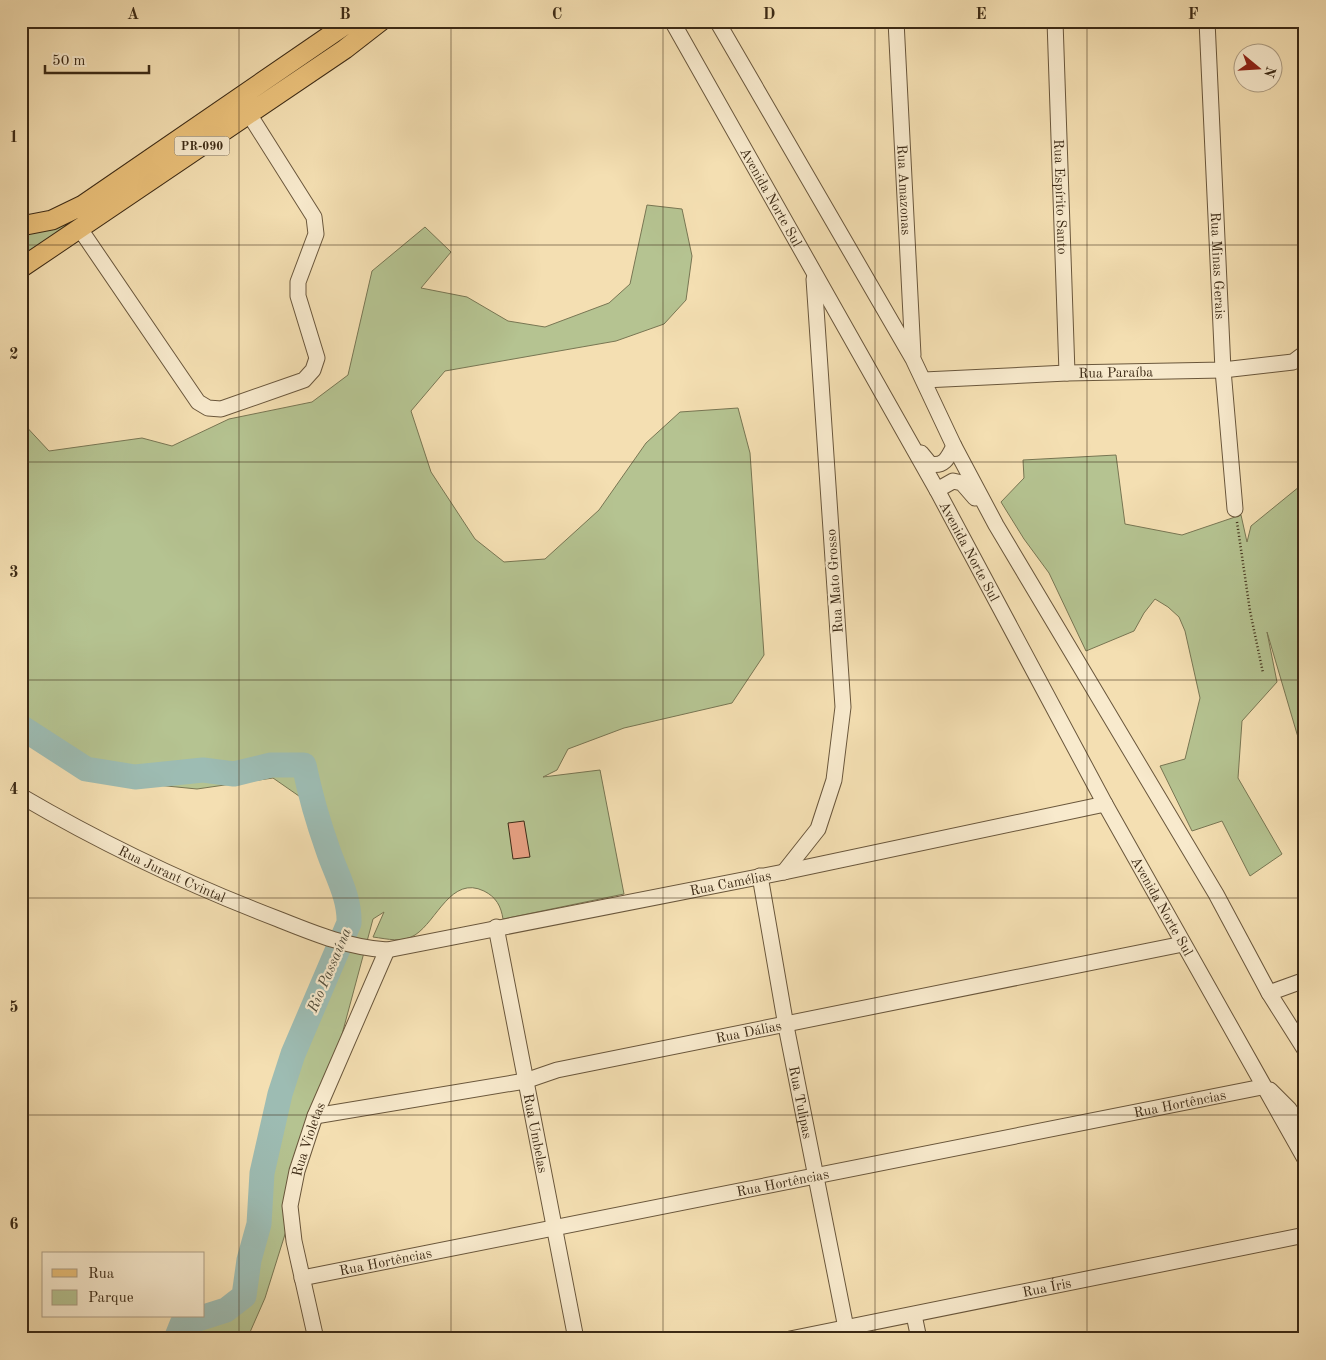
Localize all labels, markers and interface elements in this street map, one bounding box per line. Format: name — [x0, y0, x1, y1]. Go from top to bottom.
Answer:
text: A — [127, 7, 139, 23]
text: B — [339, 7, 351, 23]
text: C — [552, 7, 562, 23]
text: D — [763, 7, 775, 23]
text: E — [975, 7, 987, 23]
text: F — [1188, 7, 1199, 23]
scale bar — [45, 42, 149, 74]
north arrow — [1234, 42, 1284, 92]
text: 50 m — [52, 54, 86, 69]
text: N — [1261, 64, 1278, 79]
text: 1 — [9, 130, 19, 146]
road number: PR-090 — [174, 136, 230, 156]
street label: Rua Espírito Santo — [1051, 139, 1069, 255]
street label: Rua Amazonas — [894, 144, 913, 236]
street label: Avenida Norte Sul — [737, 145, 804, 249]
street label: Rua Minas Gerais — [1208, 212, 1227, 320]
text: 2 — [9, 347, 19, 363]
street label: Rua Paraíba — [1078, 365, 1153, 381]
street label: Avenida Norte Sul — [936, 499, 1001, 604]
street label: Rua Mato Grosso — [824, 528, 846, 634]
text: 3 — [9, 565, 19, 581]
text: 4 — [9, 782, 19, 798]
street label: Rua Jurant Cvintal — [116, 844, 228, 905]
street label: Avenida Norte Sul — [1128, 855, 1195, 959]
street label: Rua Camélias — [689, 869, 773, 898]
water label: Rio Passaúna — [306, 926, 355, 1016]
text: 5 — [9, 1000, 19, 1016]
street label: Rua Dálias — [715, 1019, 783, 1046]
street label: Rua Tulipas — [786, 1065, 814, 1140]
street label: Rua Hortências — [1133, 1088, 1227, 1120]
street label: Rua Umbelas — [520, 1092, 550, 1174]
street label: Rua Violetas — [290, 1100, 328, 1178]
street label: Rua Hortências — [735, 1167, 830, 1199]
text: 6 — [9, 1217, 19, 1233]
street label: Rua Hortências — [338, 1246, 433, 1278]
legend — [42, 1252, 205, 1318]
text: Rua — [88, 1267, 115, 1282]
street label: Rua Íris — [1021, 1276, 1073, 1300]
text: Parque — [88, 1291, 134, 1306]

